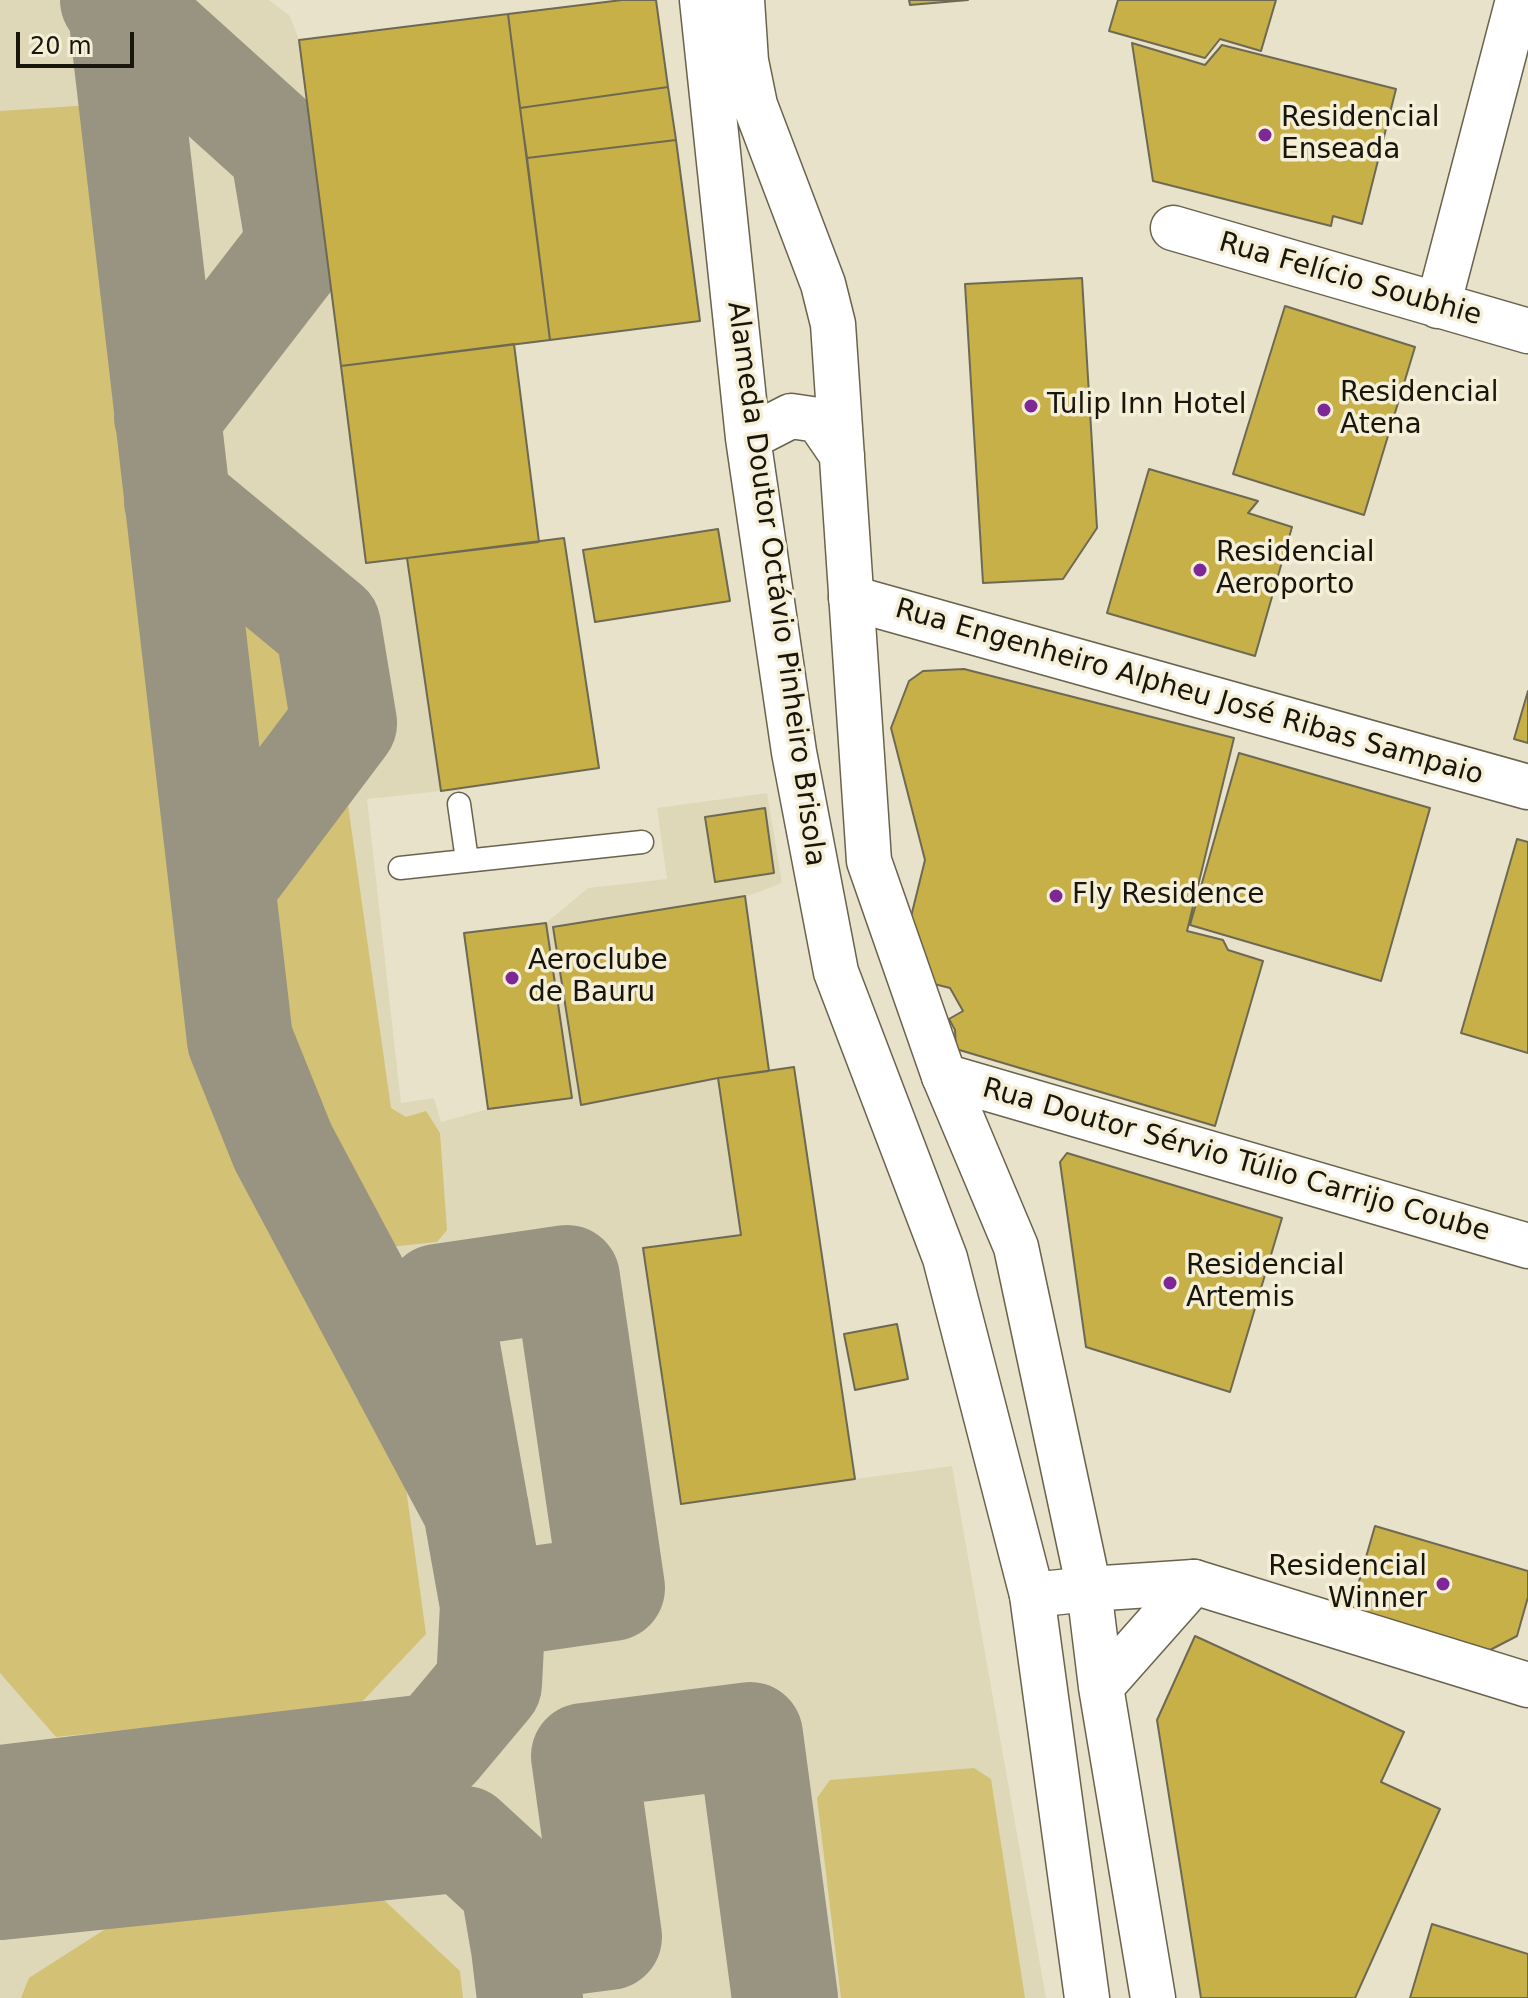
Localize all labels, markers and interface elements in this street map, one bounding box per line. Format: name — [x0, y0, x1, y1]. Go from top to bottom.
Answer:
scale bar — [20, 16, 138, 66]
text: 20 m — [30, 32, 92, 60]
place label: Residencial Enseada — [1281, 102, 1440, 168]
marker: Residencial Enseada — [1256, 126, 1274, 144]
street label: Rua Felício Soubhie — [1215, 226, 1485, 334]
street label: Alameda Doutor Octávio Pinheiro Brisola — [719, 299, 831, 869]
place label: Residencial Atena — [1340, 377, 1499, 443]
place label: Tulip Inn Hotel — [1047, 389, 1247, 423]
marker: Tulip Inn Hotel — [1022, 397, 1040, 415]
marker: Residencial Atena — [1315, 401, 1333, 419]
place label: Residencial Aeroporto — [1216, 537, 1375, 603]
marker: Residencial Aeroporto — [1191, 561, 1209, 579]
street label: Rua Engenheiro Alpheu José Ribas Sampaio — [891, 593, 1487, 793]
place label: Fly Residence — [1072, 879, 1265, 913]
marker: Fly Residence — [1047, 887, 1065, 905]
place label: Aeroclube de Bauru — [528, 945, 668, 1011]
marker: Aeroclube de Bauru — [503, 969, 521, 987]
street label: Rua Doutor Sérvio Túlio Carrijo Coube — [978, 1072, 1494, 1250]
place label: Residencial Artemis — [1186, 1250, 1345, 1316]
marker: Residencial Artemis — [1161, 1274, 1179, 1292]
place label: Residencial Winner — [1268, 1551, 1427, 1617]
marker: Residencial Winner — [1434, 1575, 1452, 1593]

